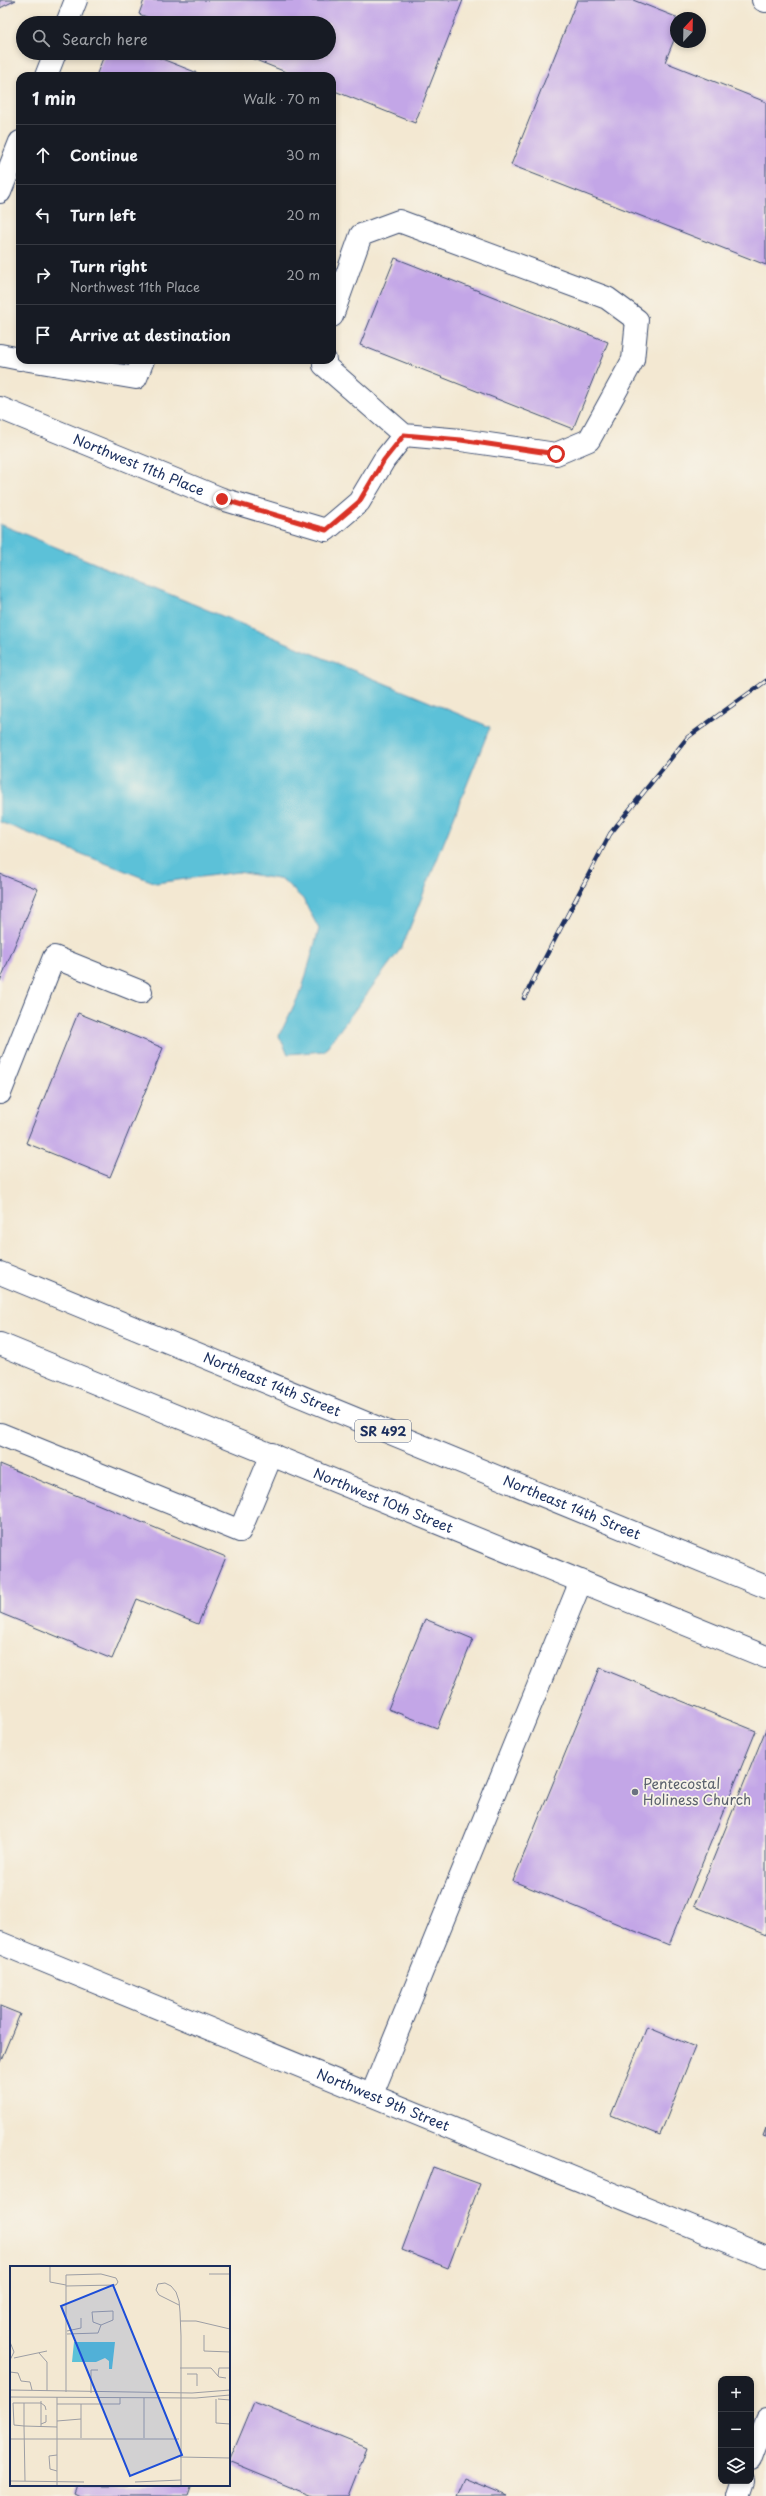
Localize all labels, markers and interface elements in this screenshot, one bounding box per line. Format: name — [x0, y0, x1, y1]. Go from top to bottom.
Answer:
north arrow — [670, 12, 706, 48]
search box — [16, 16, 336, 60]
icon: search — [30, 27, 52, 49]
text: Search here — [62, 27, 148, 50]
text: 1 min — [32, 85, 76, 111]
text: Walk · 70 m — [243, 89, 320, 108]
text: Continue — [70, 143, 138, 166]
icon: ahead — [32, 144, 54, 166]
text: 30 m — [286, 145, 320, 164]
text: Turn left — [70, 203, 136, 226]
icon: left — [32, 204, 54, 226]
text: 20 m — [286, 205, 320, 224]
text: Turn right — [70, 254, 147, 277]
icon: right — [32, 264, 54, 286]
text: 20 m — [286, 265, 320, 284]
text: Northwest 11th Place — [70, 277, 200, 296]
text: Arrive at destination — [70, 323, 231, 346]
icon: arrive — [32, 324, 54, 346]
street label: Northwest 11th Place — [70, 428, 208, 501]
route start — [547, 445, 565, 463]
route end — [213, 490, 231, 508]
street label: Northeast 14th Street — [200, 1346, 344, 1422]
road number: SR 492 — [355, 1420, 411, 1442]
street label: Northwest 10th Street — [310, 1462, 457, 1538]
street label: Northeast 14th Street — [500, 1469, 644, 1545]
place label: Pentecostal Holiness Church — [643, 1773, 751, 1810]
marker: Pentecostal Holiness Church — [630, 1787, 640, 1797]
street label: Northwest 9th Street — [314, 2063, 453, 2136]
inset map — [10, 2266, 230, 2486]
map controls — [718, 2376, 754, 2484]
button: + — [718, 2376, 754, 2412]
button: − — [718, 2412, 754, 2448]
button: layers — [718, 2448, 754, 2484]

